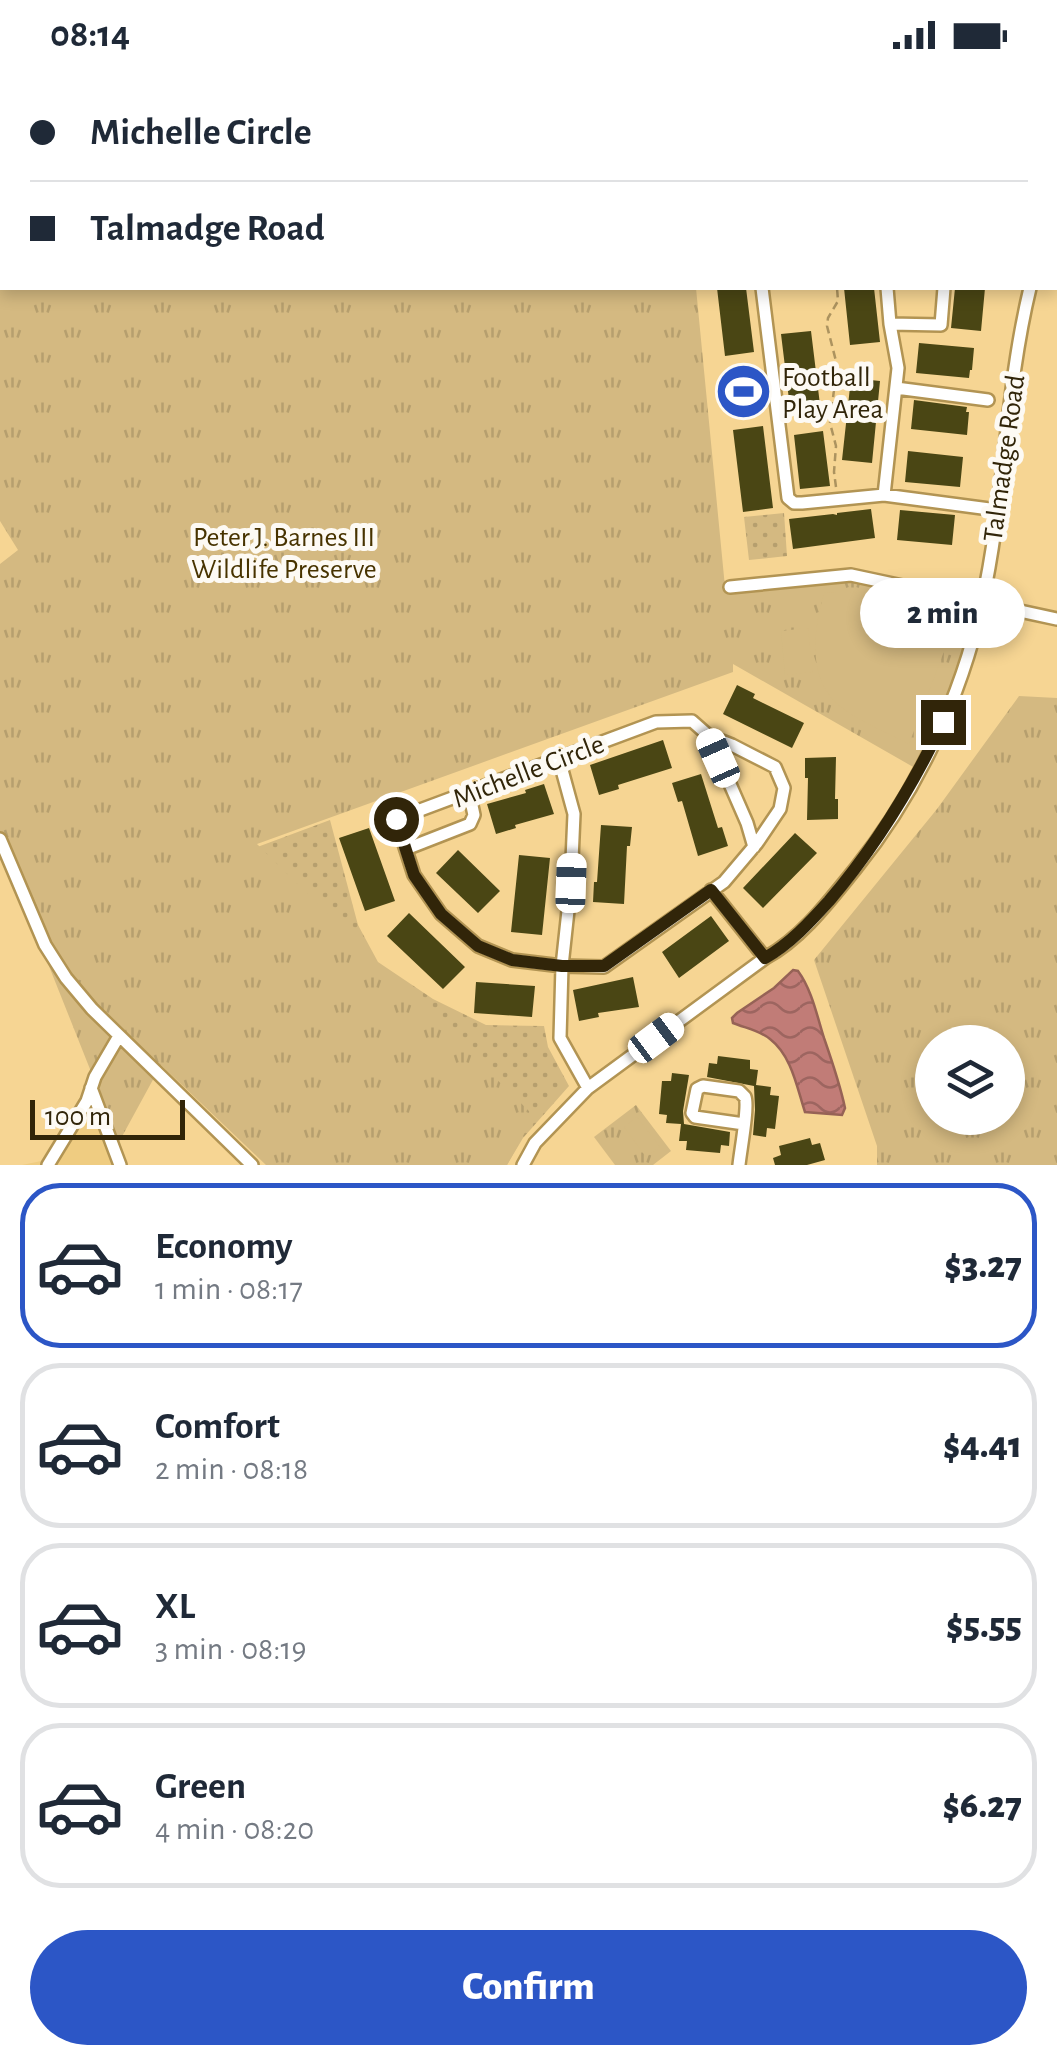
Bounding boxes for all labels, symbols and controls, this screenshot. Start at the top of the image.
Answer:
text: 08:14 [50,16,130,54]
text: Michelle Circle [90,114,312,152]
text: Talmadge Road [90,210,325,248]
sports icon: Football Play Area [713,362,773,422]
place label: Football Play Area [782,364,883,424]
street label: Talmadge Road [979,373,1031,544]
park label: Peter J. Barnes III Wildlife Preserve [191,524,377,584]
callout: 2 min [860,577,1026,647]
text: 2 min [907,597,978,629]
route end [921,700,966,745]
car [692,724,744,792]
street label: Michelle Circle [449,730,608,814]
route start [374,797,419,842]
car [555,852,587,914]
car [623,1008,689,1068]
map controls [915,1025,1025,1135]
button: layers [915,1025,1025,1135]
scale bar [30,1095,185,1140]
text: 100 m [45,1103,111,1131]
icon: car [35,1221,125,1311]
text: Economy [155,1228,293,1266]
text: $3.27 [944,1247,1022,1285]
text: 1 min · 08:17 [155,1273,303,1305]
icon: car [35,1401,125,1491]
text: Comfort [155,1408,280,1446]
text: $4.41 [943,1427,1022,1465]
text: 2 min · 08:18 [155,1453,308,1485]
icon: car [35,1581,125,1671]
text: XL [155,1588,195,1626]
text: $5.55 [946,1607,1022,1645]
text: 3 min · 08:19 [155,1633,307,1665]
icon: car [35,1761,125,1851]
text: Green [155,1768,246,1806]
text: $6.27 [942,1787,1022,1825]
text: 4 min · 08:20 [155,1813,314,1845]
button: Confirm [30,1930,1027,2045]

